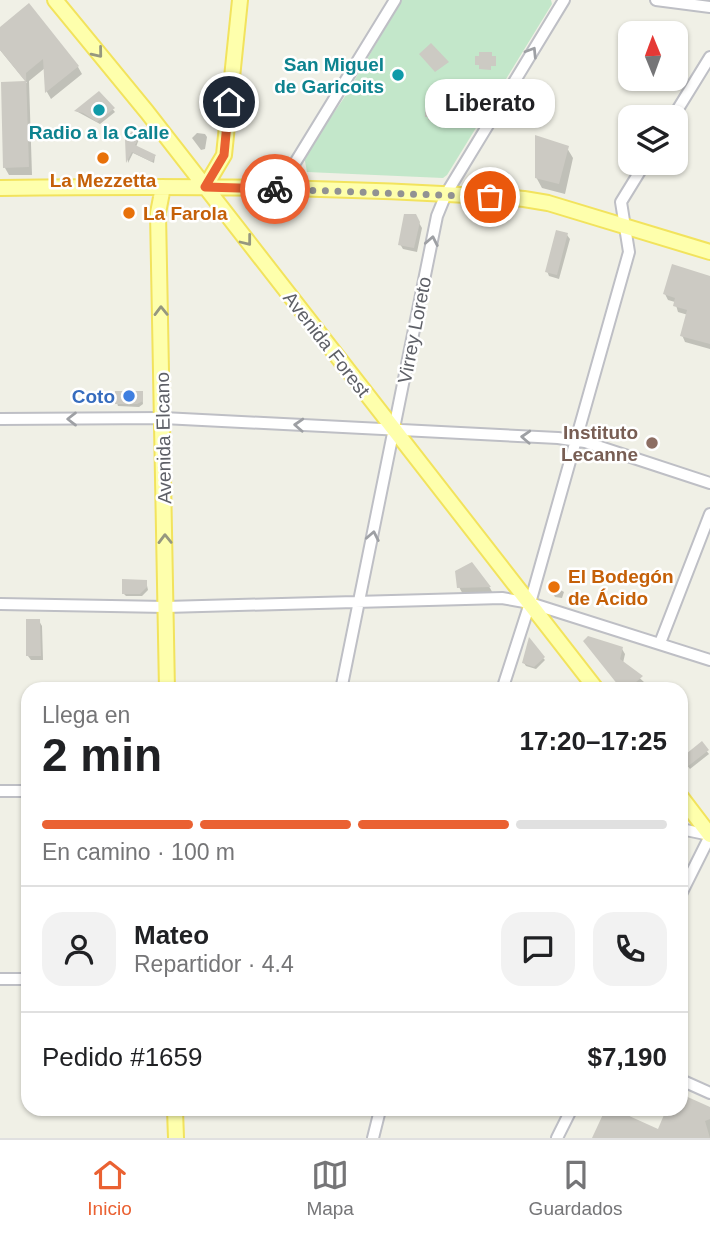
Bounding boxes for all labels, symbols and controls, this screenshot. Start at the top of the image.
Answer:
north arrow [618,21,688,91]
map controls [618,21,688,175]
one-way arrow [90,44,102,57]
one-way arrow [523,47,536,60]
place label: San Miguel de Garicoits [274,54,384,97]
marker: San Miguel de Garicoits [390,67,406,83]
pin [199,72,259,132]
callout: Liberato [425,78,555,127]
icon: home [210,83,248,121]
text: Liberato [445,90,535,116]
marker: Radio a la Calle [91,102,107,118]
button: layers [618,105,688,175]
place label: Radio a la Calle [29,122,169,143]
marker: La Mezzetta [95,150,111,166]
courier [240,154,310,224]
pin [460,167,520,227]
place label: La Mezzetta [50,170,157,191]
icon: bike [256,170,294,208]
icon: bag [471,178,509,216]
place label: La Farola [143,203,228,224]
marker: La Farola [121,205,137,221]
one-way arrow [238,233,251,245]
one-way arrow [423,235,438,247]
street label: Virrey Loreto [394,275,435,385]
street label: Avenida Forest [279,288,375,402]
one-way arrow [153,305,168,316]
street label: Avenida Elcano [152,372,175,504]
place label: Coto [72,386,115,407]
marker: Coto [121,388,137,404]
one-way arrow [66,411,76,427]
one-way arrow [293,417,304,432]
place label: Instituto Lecanne [561,422,638,465]
one-way arrow [520,429,531,444]
marker: Instituto Lecanne [644,435,660,451]
one-way arrow [365,530,380,542]
one-way arrow [157,533,173,543]
place label: El Bodegón de Ácido [568,566,674,609]
marker: El Bodegón de Ácido [546,579,562,595]
text: Llega en [42,702,130,728]
text: 17:20–17:25 [520,726,667,756]
text: 2 min [42,729,162,781]
text: En camino · 100 m [42,839,235,865]
button: person [42,912,116,986]
button: chat [501,912,575,986]
button: phone [593,912,667,986]
text: Mateo [134,920,209,950]
text: Repartidor · 4.4 [134,951,294,977]
text: Pedido #1659 [42,1042,202,1072]
text: $7,190 [587,1042,667,1072]
tab: Inicio [87,1156,132,1220]
tab: Mapa [306,1156,354,1220]
tab: Guardados [529,1156,623,1220]

